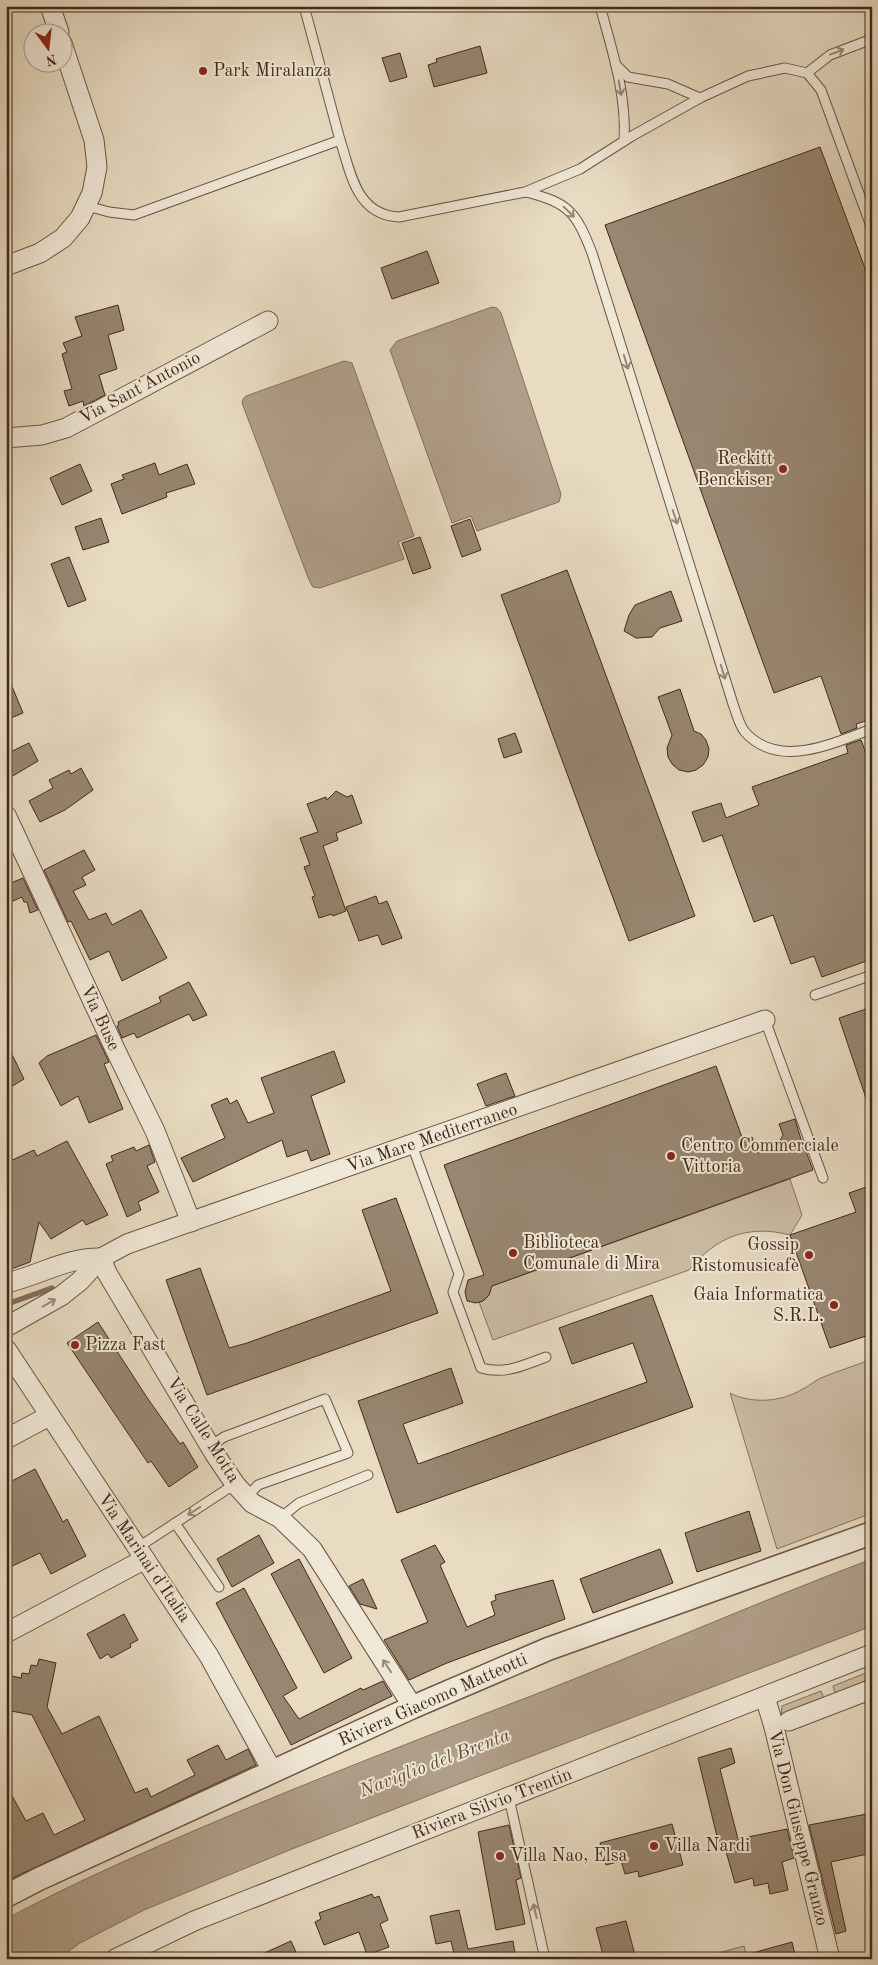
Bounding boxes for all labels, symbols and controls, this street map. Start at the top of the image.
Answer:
north arrow [22,22,72,72]
one-way arrow [829,47,844,56]
text: N [44,51,58,68]
place label: Park Miralanza [213,62,332,80]
marker: Park Miralanza [197,65,209,77]
one-way arrow [615,79,625,95]
one-way arrow [563,206,575,218]
street label: Via Sant'Antonio [76,348,204,428]
one-way arrow [621,354,631,370]
place label: Reckitt Benckiser [697,450,774,489]
marker: Reckitt Benckiser [777,463,789,475]
one-way arrow [671,508,680,524]
one-way arrow [719,664,729,680]
street label: Via Buse [77,982,123,1054]
street label: Via Mare Mediterraneo [344,1100,520,1176]
place label: Centro Commerciale Vittoria [681,1137,839,1176]
marker: Centro Commerciale Vittoria [665,1150,677,1162]
place label: Biblioteca Comunale di Mira [523,1234,660,1273]
place label: Gossip Ristomusicafè [691,1236,799,1275]
marker: Biblioteca Comunale di Mira [507,1247,519,1259]
marker: Gossip Ristomusicafè [803,1249,815,1261]
place label: Gaia Informatica S.R.L. [693,1286,824,1325]
one-way arrow [41,1298,55,1308]
marker: Gaia Informatica S.R.L. [828,1299,840,1311]
place label: Pizza Fast [85,1336,166,1354]
marker: Pizza Fast [69,1339,81,1351]
street label: Via Calle Motta [163,1374,243,1486]
street label: Via Marinai d'Italia [94,1490,194,1626]
one-way arrow [188,1506,202,1516]
street label: Riviera Giacomo Matteotti [336,1650,530,1750]
one-way arrow [381,1659,391,1673]
water label: Naviglio del Brenta [356,1726,513,1802]
street label: Via Don Giuseppe Granzo [765,1728,831,1928]
street label: Riviera Silvio Trentin [409,1765,575,1843]
place label: Villa Nardi [664,1837,750,1855]
marker: Villa Nardi [648,1840,660,1852]
place label: Villa Nao, Elsa [510,1847,627,1865]
marker: Villa Nao, Elsa [494,1850,506,1862]
one-way arrow [530,1904,539,1920]

